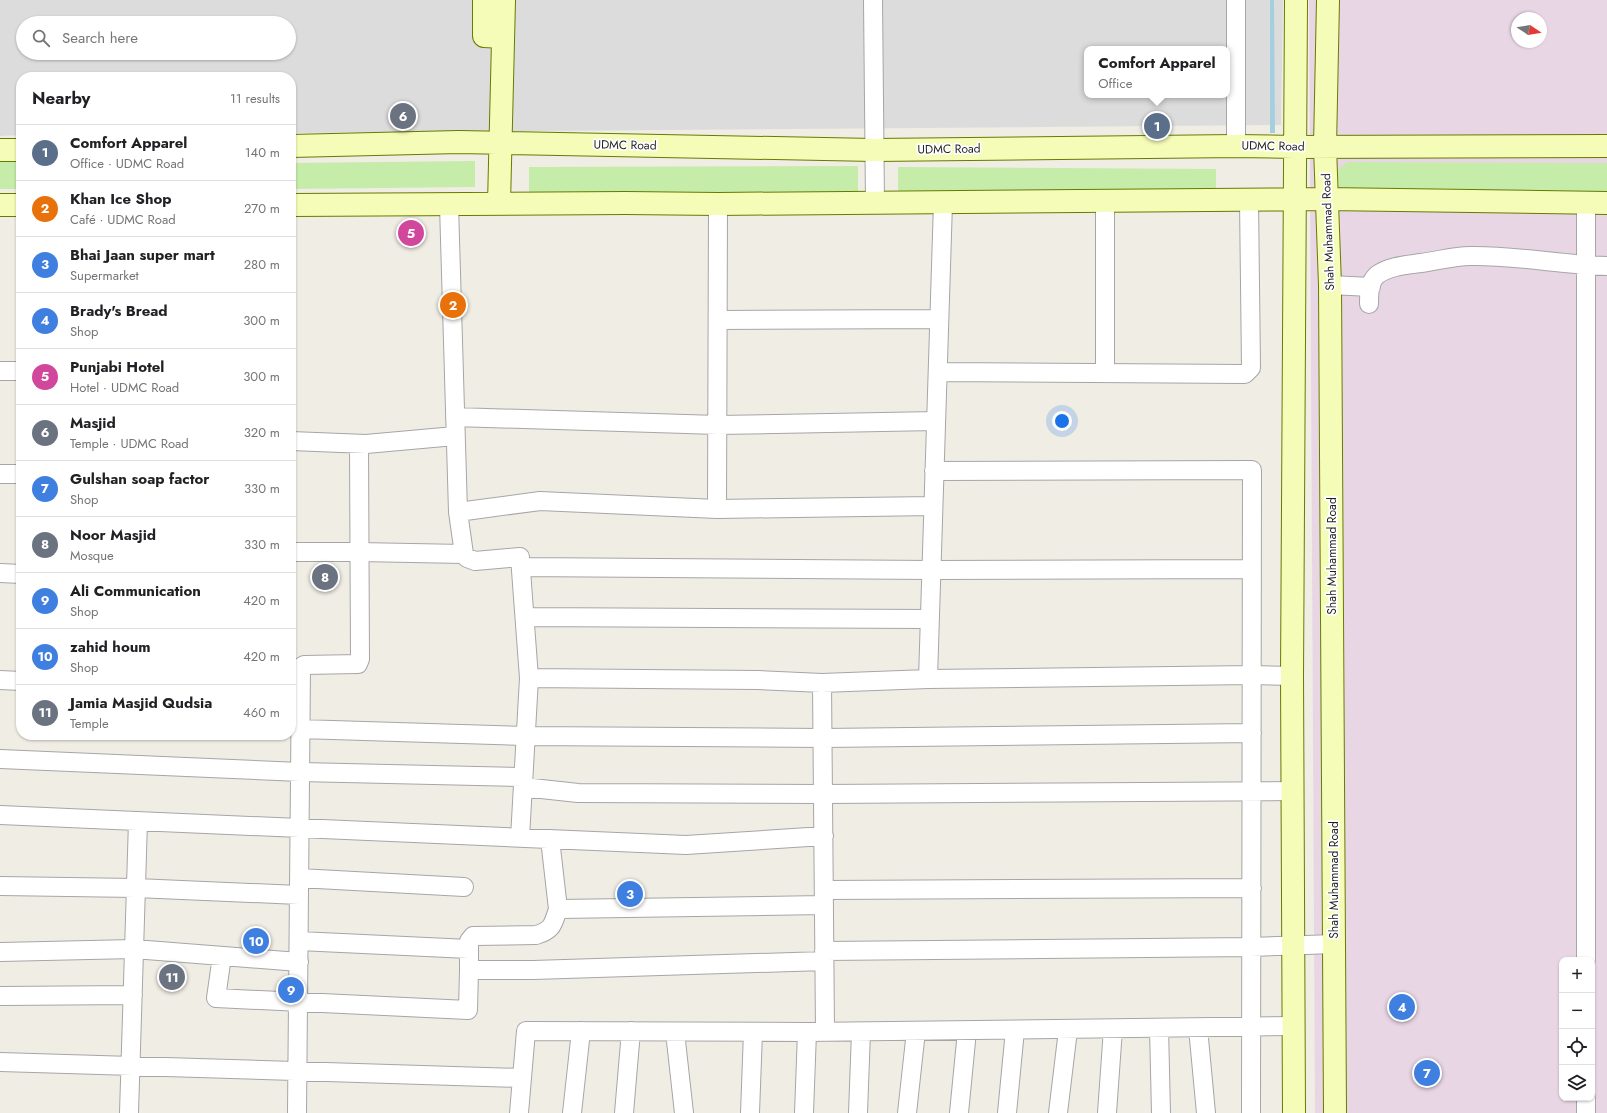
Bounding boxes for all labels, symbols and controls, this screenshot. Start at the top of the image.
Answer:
north arrow [1511,12,1547,48]
search box [16,16,296,60]
icon: search [30,27,52,49]
text: Search here [62,27,138,49]
popup [1084,46,1230,98]
text: Comfort Apparel [1098,52,1216,74]
text: Office [1098,74,1132,93]
text: Nearby [32,86,90,110]
text: 11 results [230,89,280,108]
pin: 6 [390,101,416,131]
pin: 1 [1144,111,1170,141]
text: Comfort Apparel [70,132,187,154]
street label: UDMC Road [593,135,657,155]
street label: UDMC Road [1241,136,1305,156]
street label: UDMC Road [917,139,981,159]
text: 1 [42,143,48,162]
text: 140 m [245,143,280,162]
text: Office · UDMC Road [70,154,184,173]
street label: Shah Muhammad Road [1317,173,1339,291]
text: Khan Ice Shop [70,188,172,210]
text: 2 [41,199,49,218]
text: 270 m [244,199,280,218]
text: Café · UDMC Road [70,210,176,229]
pin: 5 [398,218,424,248]
text: Bhai Jaan super mart [70,244,215,266]
text: 3 [41,255,49,274]
text: 280 m [244,255,280,274]
text: Supermarket [70,266,139,285]
pin: 2 [440,290,466,320]
text: Brady's Bread [70,300,168,322]
text: 4 [40,311,50,330]
text: 300 m [243,311,280,330]
text: Shop [70,322,98,341]
text: Punjabi Hotel [70,356,164,378]
text: 5 [41,367,49,386]
text: 300 m [243,367,280,386]
text: Hotel · UDMC Road [70,378,179,397]
your location [1052,411,1072,431]
text: Masjid [70,412,116,434]
text: 6 [41,423,49,442]
text: 320 m [244,423,280,442]
text: Temple · UDMC Road [70,434,189,453]
text: Gulshan soap factor [70,468,209,490]
text: 7 [41,479,49,498]
text: 330 m [244,479,280,498]
text: Shop [70,490,98,509]
street label: Shah Muhammad Road [1323,497,1341,615]
text: Noor Masjid [70,524,156,546]
text: 8 [41,535,49,554]
text: 330 m [244,535,280,554]
text: Mosque [70,546,114,565]
pin: 8 [312,562,338,592]
text: Ali Communication [70,580,201,602]
text: 9 [41,591,49,610]
text: 420 m [243,591,280,610]
text: Shop [70,602,98,621]
text: zahid houm [70,636,151,658]
text: 10 [37,647,53,666]
text: 420 m [243,647,280,666]
text: Shop [70,658,98,677]
text: Jamia Masjid Qudsia [70,692,212,714]
text: 11 [38,703,52,722]
text: 460 m [243,703,280,722]
text: Temple [70,714,109,733]
street label: Shah Muhammad Road [1325,821,1343,939]
pin: 3 [617,879,643,909]
pin: 10 [243,926,269,956]
map controls [1559,957,1595,1101]
button: + [1559,957,1595,993]
pin: 11 [159,962,185,992]
pin: 9 [278,975,304,1005]
pin: 4 [1389,992,1415,1022]
button: − [1559,993,1595,1029]
button: locate [1559,1029,1595,1065]
pin: 7 [1414,1058,1440,1088]
button: layers [1559,1065,1595,1101]

